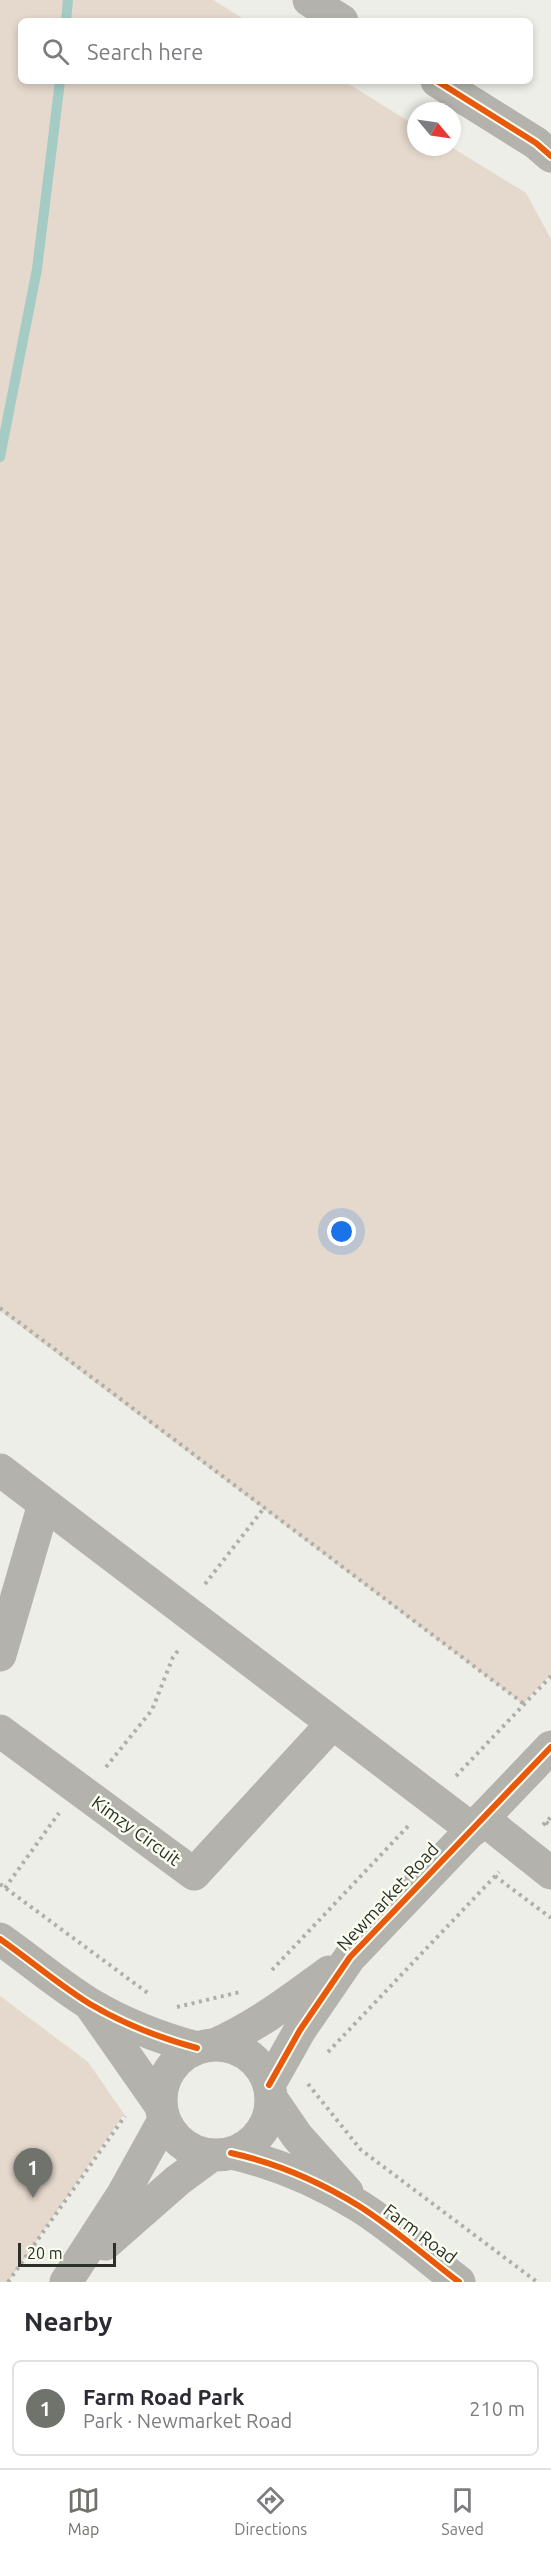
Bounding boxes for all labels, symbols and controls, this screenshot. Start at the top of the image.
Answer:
search box [18,18,533,84]
icon: search [39,35,72,68]
text: Search here [87,39,203,64]
north arrow [407,102,461,156]
your location [327,1217,356,1246]
street label: Kimzy Circuit [88,1791,185,1869]
street label: Newmarket Road [332,1838,442,1954]
pin: 1 [14,2148,52,2198]
street label: Farm Road [380,2199,461,2267]
scale bar [18,2240,116,2268]
text: 20 m [27,2244,63,2262]
text: Nearby [24,2307,112,2336]
text: Farm Road Park [83,2384,244,2409]
text: 1 [40,2397,51,2420]
text: 210 m [469,2397,525,2420]
text: Park · Newmarket Road [83,2409,292,2432]
tab: Map [67,2484,100,2538]
tab: Directions [234,2484,307,2538]
tab: Saved [441,2484,484,2538]

